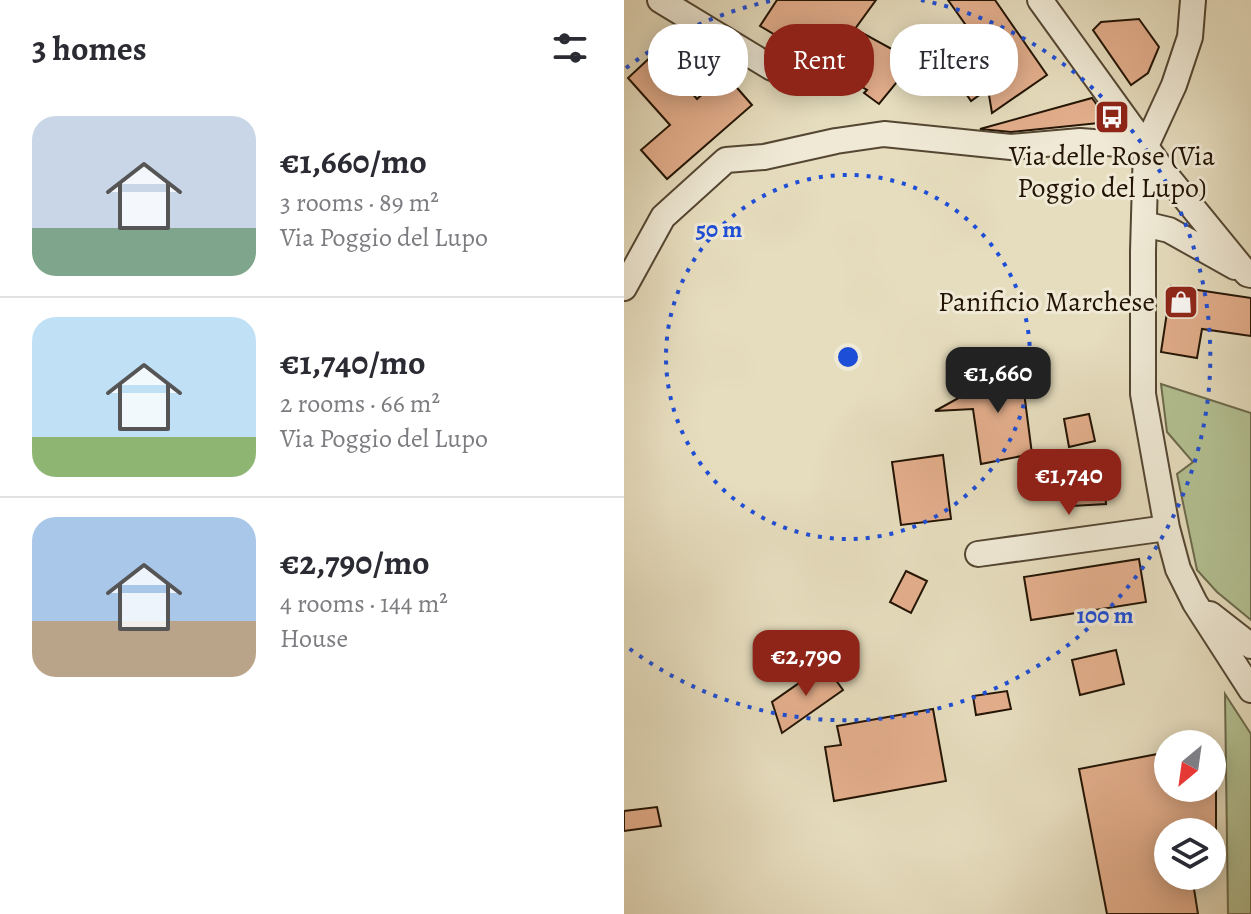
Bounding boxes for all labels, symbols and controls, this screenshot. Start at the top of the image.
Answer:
chip: Buy [648,24,748,96]
chip: Rent [764,24,874,96]
chip: Filters [890,24,1018,96]
text: 3 homes [32,25,147,72]
icon: filters [548,26,592,70]
bus stop icon: Via delle Rose (Via Poggio del Lupo) [1093,98,1131,136]
place label: Via delle Rose (Via Poggio del Lupo) [1008,137,1215,207]
text: €1,660/mo [280,138,427,185]
icon: home [96,148,192,244]
text: 3 rooms · 89 m² [280,185,439,220]
text: 50 m [696,213,742,245]
text: Via Poggio del Lupo [280,220,488,255]
place label: Panificio Marchese [938,283,1155,321]
shop icon: Panificio Marchese [1162,283,1200,321]
text: €1,740/mo [280,339,426,386]
centre of rings [834,343,862,371]
pin: €1,660 [933,347,1063,415]
icon: home [96,349,192,445]
text: €1,660 [964,355,1032,390]
text: 2 rooms · 66 m² [280,386,440,421]
text: Via Poggio del Lupo [280,421,488,456]
pin: €1,740 [1004,449,1134,517]
text: €1,740 [1035,457,1103,492]
text: €2,790/mo [280,539,430,586]
icon: home [96,549,192,645]
text: 4 rooms · 144 m² [280,586,448,621]
text: 100 m [1076,599,1134,631]
text: House [280,621,348,656]
pin: €2,790 [741,630,871,698]
text: €2,790 [771,638,841,673]
north arrow [1154,730,1226,802]
map controls [1154,730,1226,890]
button: layers [1154,818,1226,890]

